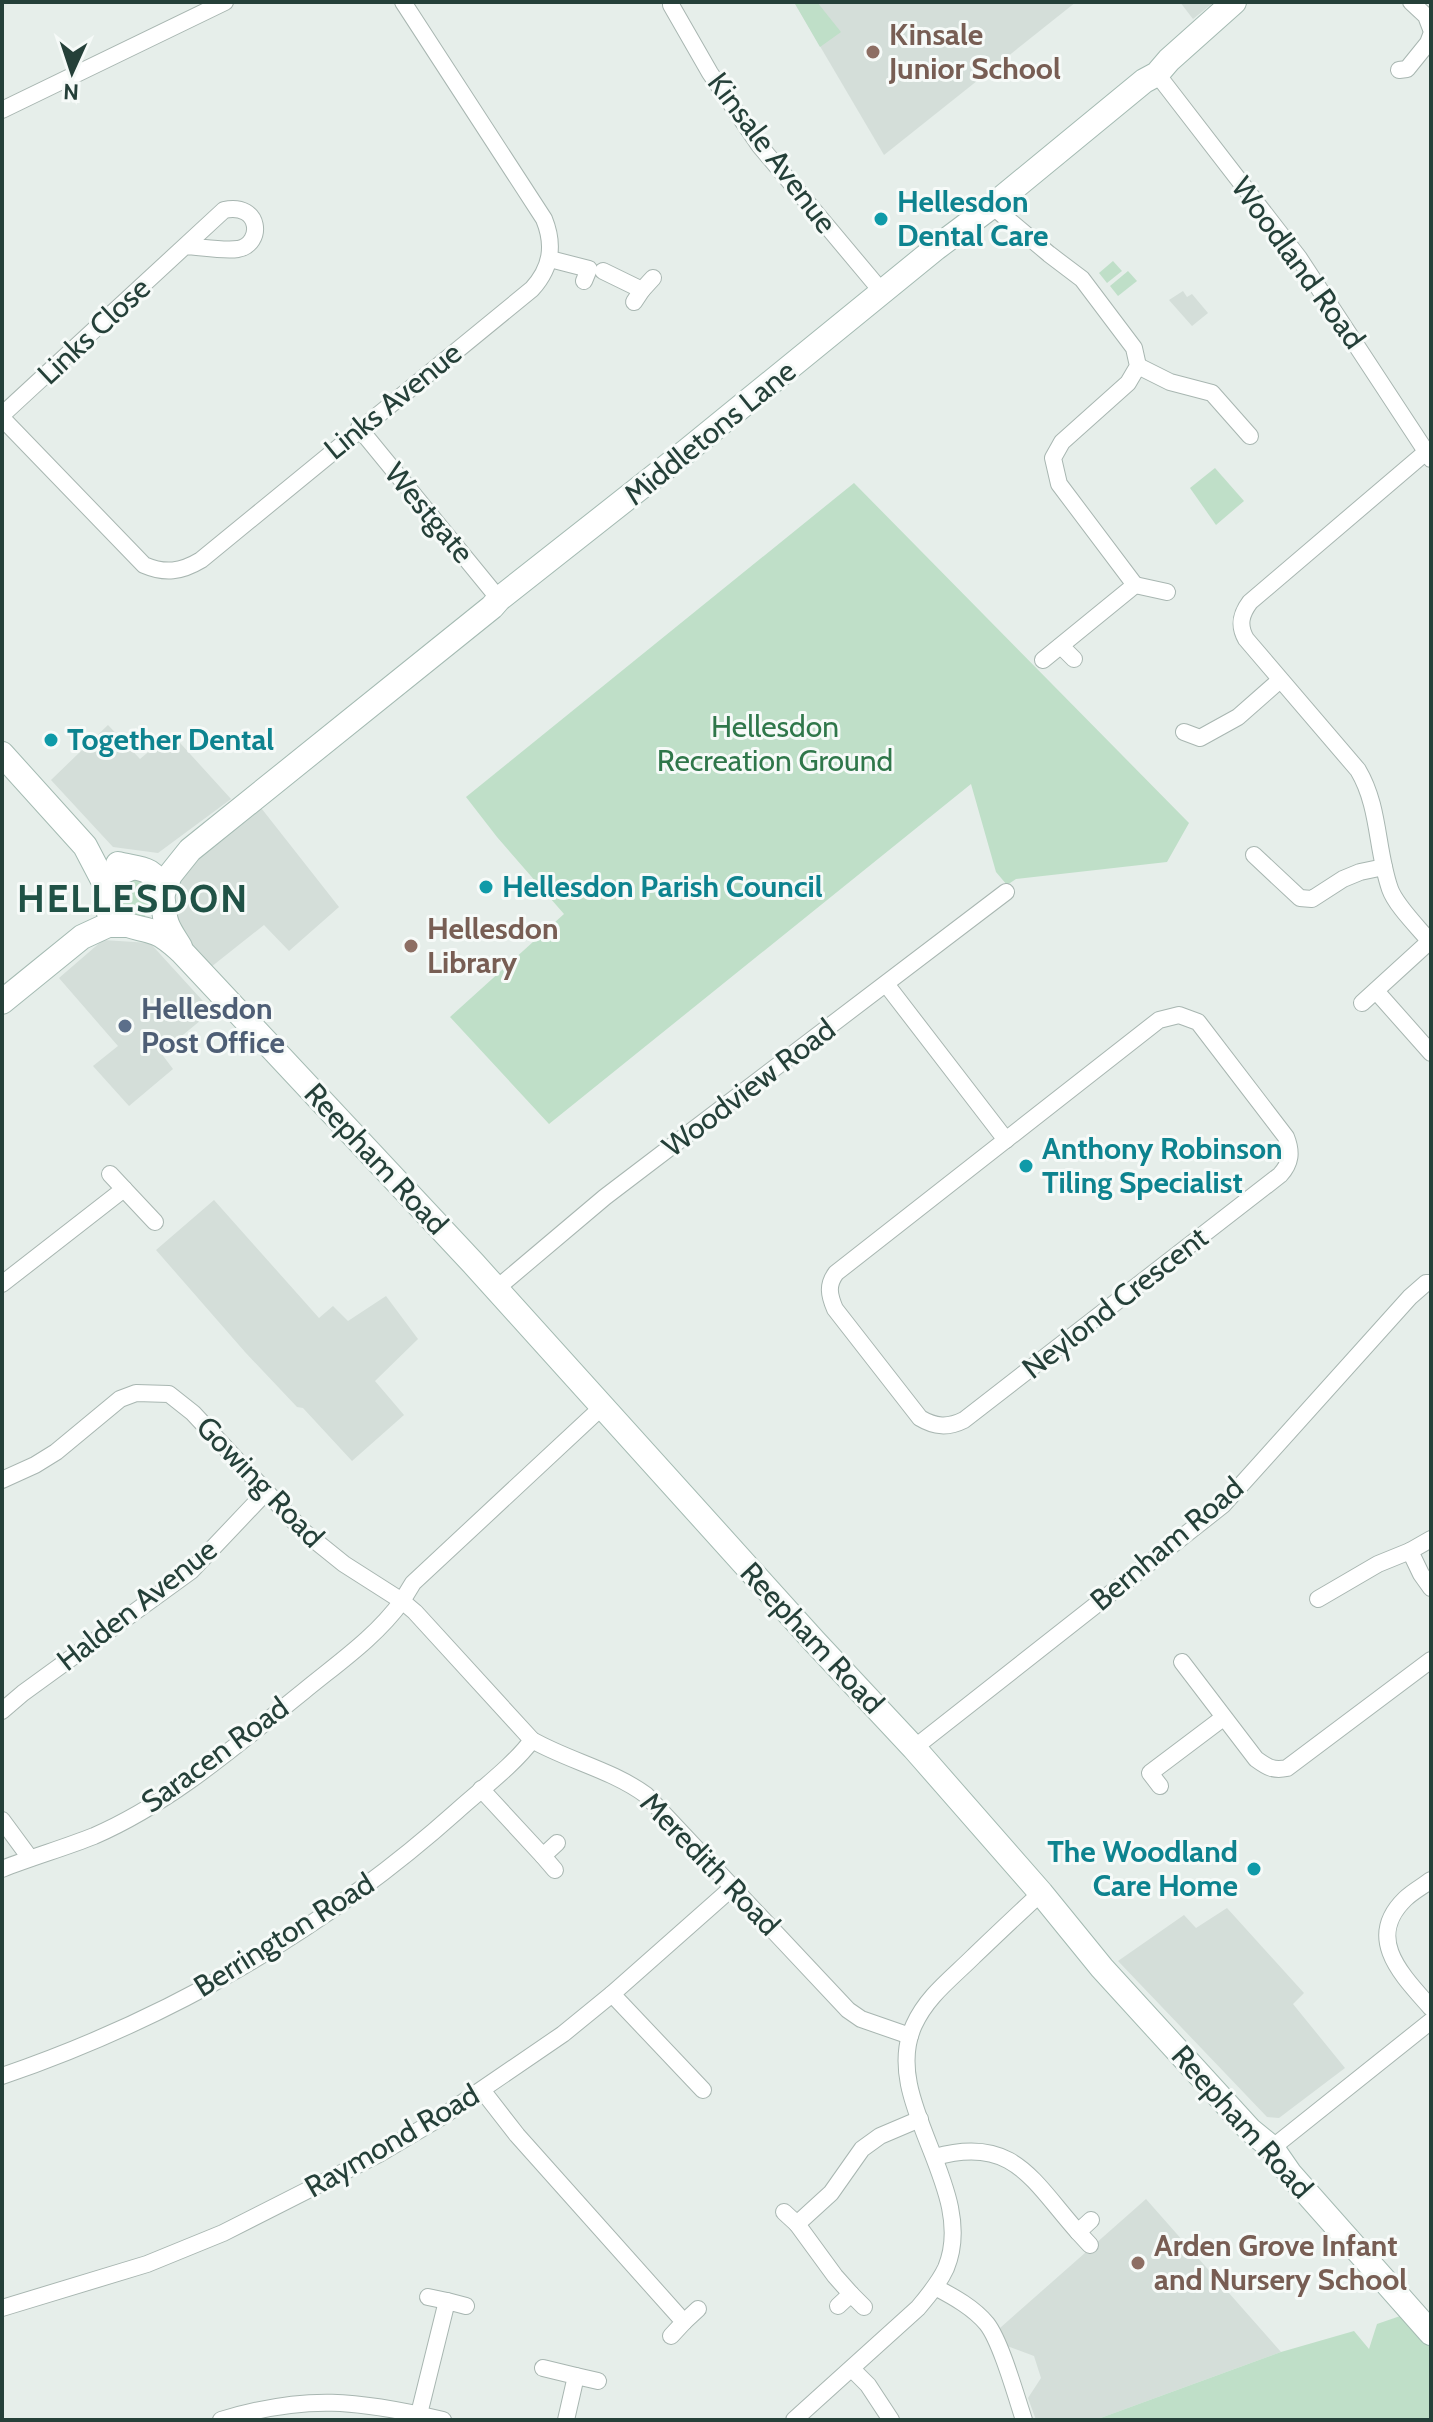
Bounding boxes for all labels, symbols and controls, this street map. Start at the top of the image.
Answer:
place label: Kinsale Junior School [888,16,1061,87]
north arrow [32,32,112,112]
marker: Kinsale Junior School [864,43,882,61]
street label: Kinsale Avenue [700,65,845,240]
text: N [63,78,79,105]
street label: Woodland Road [1224,169,1373,356]
place label: Hellesdon Dental Care [897,183,1048,254]
marker: Hellesdon Dental Care [872,210,890,228]
street label: Links Close [30,269,158,392]
street label: Links Avenue [317,334,469,467]
street label: Middletons Lane [616,352,803,513]
street label: Westgate [377,455,482,570]
park label: Hellesdon Recreation Ground [657,708,893,779]
place label: Together Dental [67,721,274,758]
marker: Together Dental [42,731,60,749]
place label: Hellesdon Parish Council [502,868,823,905]
district label: HELLESDON [17,875,249,922]
marker: Hellesdon Parish Council [477,878,495,896]
place label: Hellesdon Library [427,910,559,981]
marker: Hellesdon Library [402,937,420,955]
place label: Hellesdon Post Office [141,990,285,1061]
street label: Woodview Road [655,1011,842,1165]
marker: Hellesdon Post Office [116,1017,134,1035]
street label: Reepham Road [297,1075,456,1242]
place label: Anthony Robinson Tiling Specialist [1042,1130,1283,1201]
marker: Anthony Robinson Tiling Specialist [1017,1157,1035,1175]
street label: Neylond Crescent [1015,1219,1215,1387]
street label: Gowing Road [189,1408,332,1555]
street label: Bernham Road [1083,1469,1251,1618]
street label: Halden Avenue [49,1531,224,1679]
street label: Reepham Road [733,1554,892,1721]
street label: Saracen Road [134,1689,296,1820]
street label: Meredith Road [633,1784,788,1943]
place label: The Woodland Care Home [1047,1833,1238,1904]
marker: The Woodland Care Home [1245,1860,1263,1878]
street label: Berrington Road [187,1864,381,2005]
street label: Reepham Road [1164,2037,1321,2206]
street label: Raymond Road [298,2076,485,2205]
place label: Arden Grove Infant and Nursery School [1154,2227,1407,2298]
marker: Arden Grove Infant and Nursery School [1129,2254,1147,2272]

